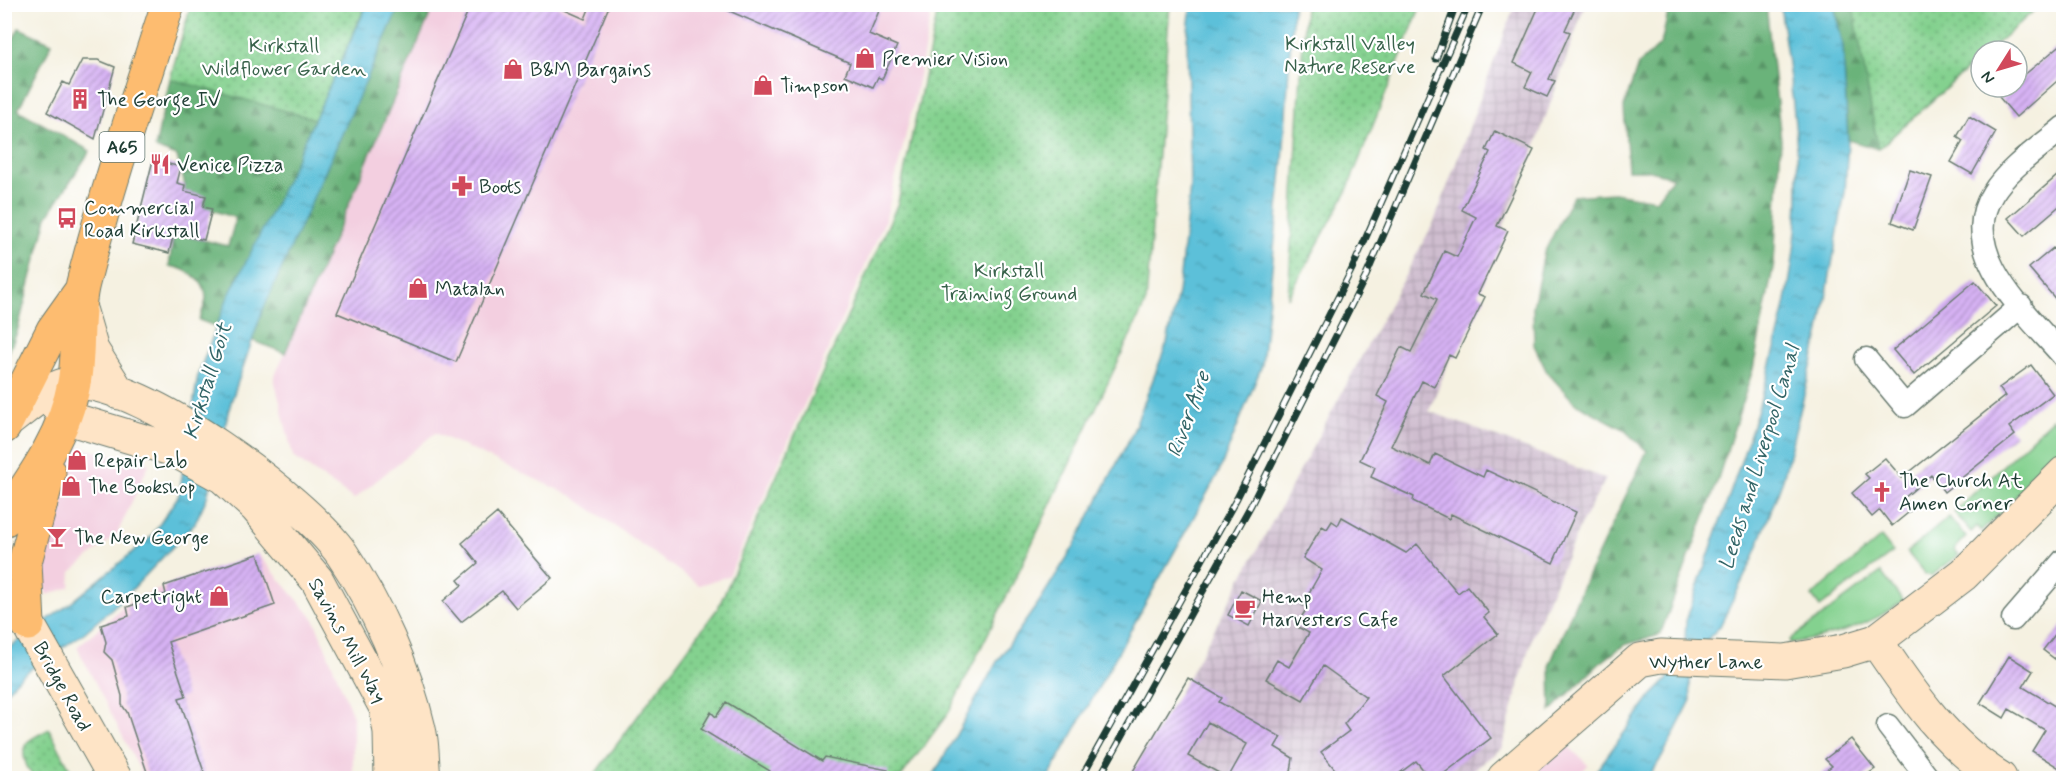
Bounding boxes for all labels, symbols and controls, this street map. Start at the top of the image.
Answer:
park label: Kirkstall Valley Nature Reserve [1284,31,1416,81]
park label: Kirkstall Wildflower Garden [202,33,366,83]
north arrow [1969,39,2029,99]
shop icon: Premier Vision [853,46,877,70]
place label: Premier Vision [882,46,1008,73]
shop icon: B&M Bargains [501,57,525,81]
place label: B&M Bargains [530,57,651,84]
text: N [1977,67,2000,88]
shop icon: Timpson [751,73,775,97]
place label: Timpson [780,73,849,100]
building icon: The George IV [68,87,92,111]
place label: The George IV [97,87,221,116]
road number: A65 [100,132,144,162]
restaurant icon: Venice Pizza [148,152,172,176]
place label: Venice Pizza [177,152,284,179]
pharmacy icon: Boots [450,174,474,198]
place label: Boots [479,174,521,201]
place label: Commercial Road Kirkstall [84,195,199,245]
bus stop icon: Commercial Road Kirkstall [55,206,79,230]
park label: Kirkstall Training Ground [941,258,1077,310]
shop icon: Matalan [406,276,430,300]
place label: Matalan [435,276,505,303]
water label: Kirkstall Goit [177,318,239,443]
water label: Leeds and Liverpool Canal [1712,340,1808,573]
water label: River Aire [1161,366,1218,461]
shop icon: Repair Lab [65,448,89,472]
place label: Repair Lab [94,448,187,475]
place label: The Church At Amen Corner [1899,468,2023,518]
shop icon: The Bookshop [59,474,83,498]
place label: The Bookshop [88,474,196,501]
church icon: The Church At Amen Corner [1870,480,1894,504]
bar icon: The New George [45,525,69,549]
place label: The New George [74,525,209,552]
street label: Savins Mill Way [301,573,392,708]
place label: Carpetright [101,584,202,612]
shop icon: Carpetright [207,584,231,608]
place label: Hemp Harvesters Cafe [1262,584,1398,634]
cafe icon: Hemp Harvesters Cafe [1233,596,1257,620]
street label: Bridge Road [26,637,97,736]
street label: Wyther Lane [1649,649,1763,676]

